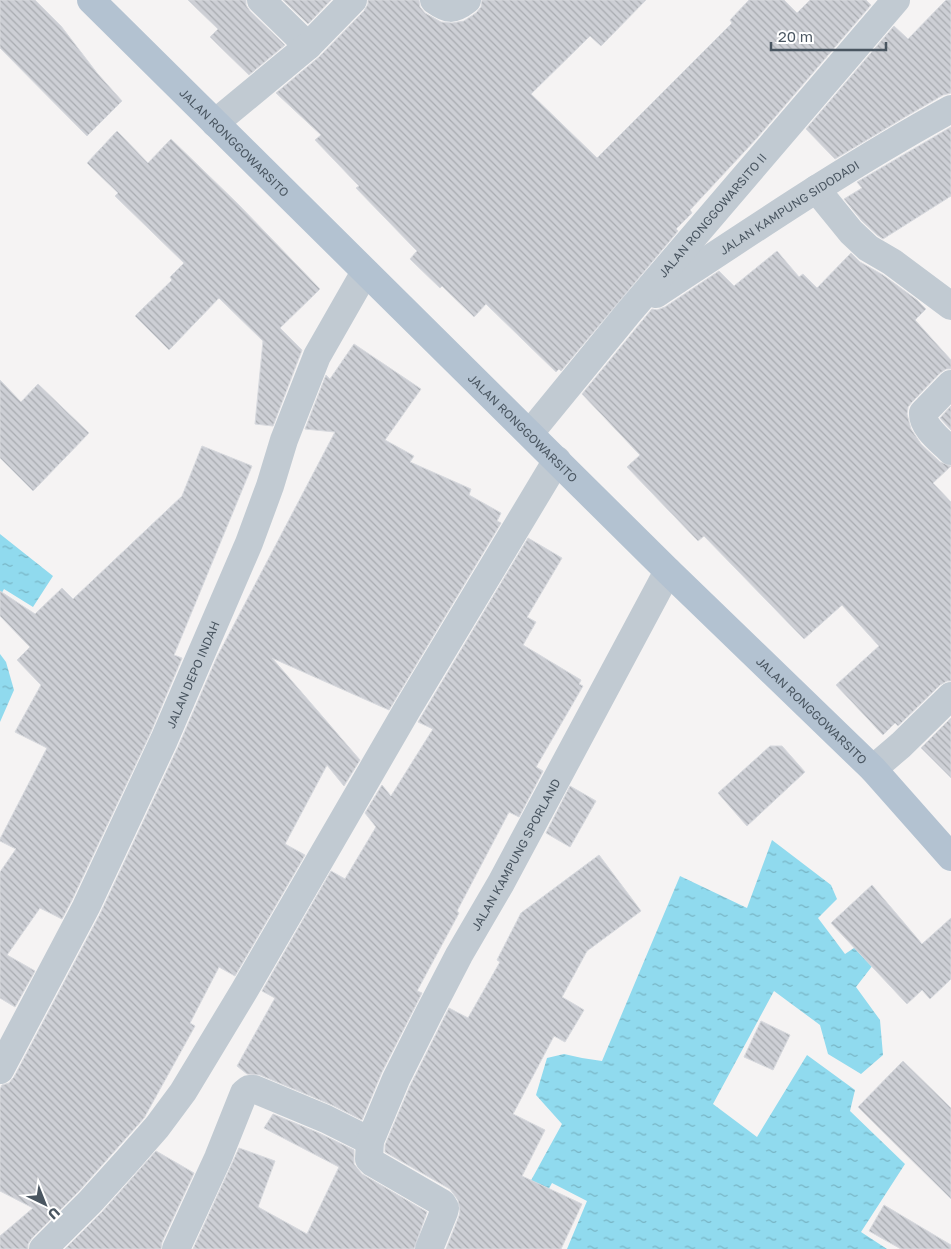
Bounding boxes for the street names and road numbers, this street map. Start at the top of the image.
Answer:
street label: JALAN RONGGOWARSITO [177,85,293,200]
street label: JALAN RONGGOWARSITO II [655,150,769,280]
street label: JALAN KAMPUNG SIDODADI [716,157,862,258]
street label: JALAN RONGGOWARSITO [465,370,581,485]
street label: JALAN DEPO INDAH [163,618,222,730]
street label: JALAN RONGGOWARSITO [754,653,871,767]
street label: JALAN KAMPUNG SPORLAND [467,776,563,933]

